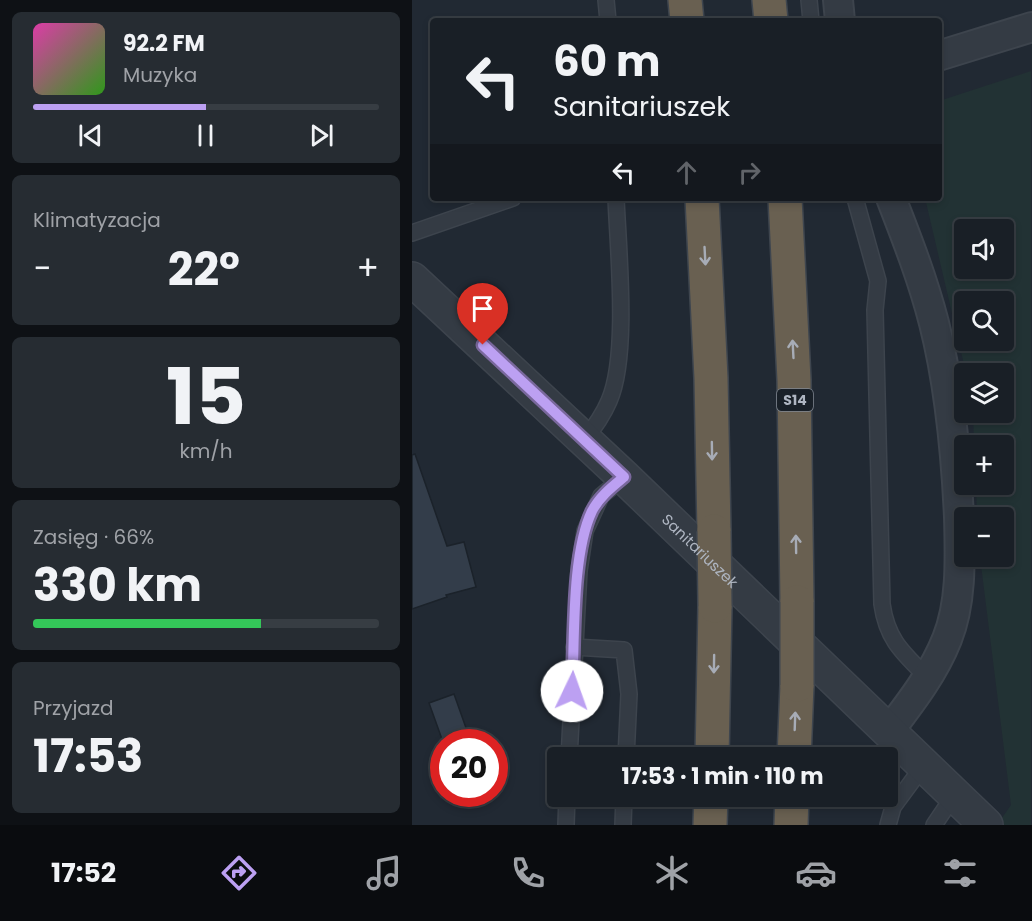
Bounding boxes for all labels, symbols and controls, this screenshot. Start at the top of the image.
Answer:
text: 92.2 FM [123,28,205,59]
text: 60 m [553,32,661,91]
icon: left [454,42,532,120]
text: Muzyka [123,61,197,89]
text: Sanitariuszek [553,88,730,125]
icon: previous [74,119,107,152]
icon: pause [189,119,222,152]
icon: next [305,119,338,152]
icon: left [607,156,640,189]
icon: ahead [670,156,703,189]
icon: right [733,156,766,189]
text: Klimatyzacja [33,206,161,234]
map controls [954,219,1014,567]
button: sound [954,219,1014,279]
text: 22° [168,238,240,301]
text: − [33,245,51,292]
text: + [356,245,379,292]
one-way arrow [700,246,711,266]
pin [457,283,508,345]
button: search [954,291,1014,351]
icon: arrive [466,292,499,325]
one-way arrow [787,339,798,359]
text: 15 [166,342,246,451]
button: layers [954,363,1014,423]
road number: S14 [777,389,813,411]
button: + [954,435,1014,495]
text: km/h [179,437,233,465]
one-way arrow [707,441,718,461]
button: − [954,507,1014,567]
street label: Sanitariuszek [658,509,743,592]
text: Zasięg · 66% [33,523,154,551]
one-way arrow [790,534,802,554]
text: 330 km [33,554,202,617]
one-way arrow [708,654,720,674]
position arrow [540,659,604,723]
text: Przyjazd [33,694,114,722]
one-way arrow [790,712,801,732]
text: 17:53 [33,725,143,788]
speed limit sign: 20 [430,729,508,807]
text: 17:53 · 1 min · 110 m [621,761,824,792]
icon: directions [218,852,260,894]
icon: music [363,852,405,894]
icon: phone [507,852,549,894]
icon: climate [651,852,693,894]
icon: car [795,852,837,894]
icon: filters [939,852,981,894]
text: 17:52 [51,854,116,891]

